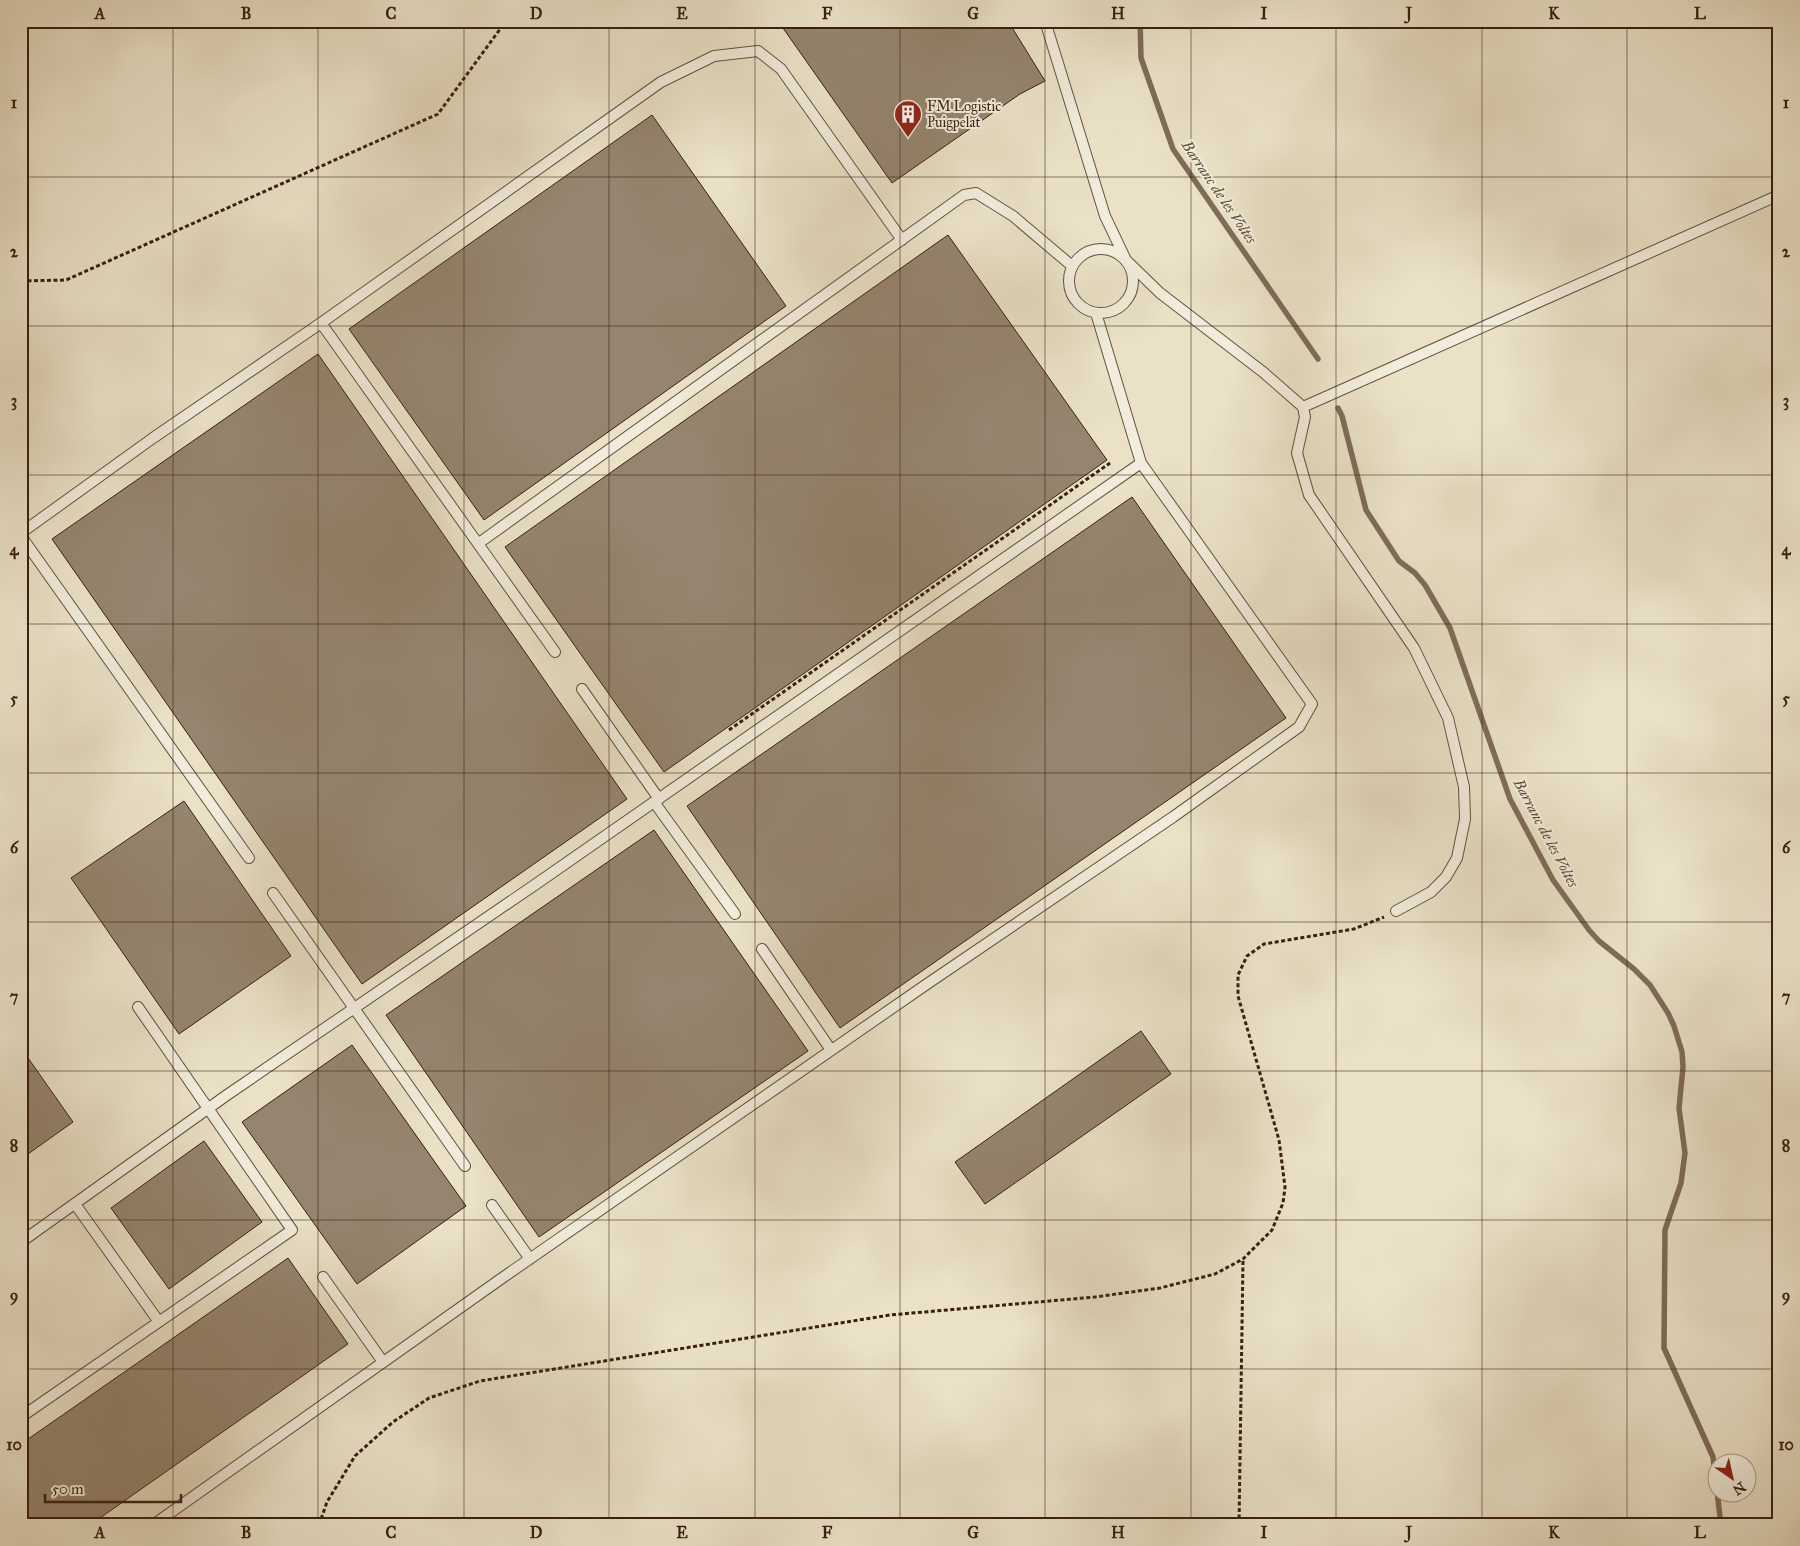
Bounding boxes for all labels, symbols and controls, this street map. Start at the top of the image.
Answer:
text: A [94,4,106,23]
text: B [241,4,251,23]
text: C [386,4,397,23]
text: D [530,4,543,23]
text: E [676,4,688,23]
text: F [822,4,833,23]
text: G [967,4,979,23]
text: H [1111,4,1125,23]
text: I [1261,4,1268,23]
text: J [1404,4,1413,24]
text: K [1548,4,1560,23]
text: L [1694,4,1706,23]
text: 1 [11,93,18,112]
text: 1 [1783,93,1790,112]
place label: FM Logistic Puigpelat [927,98,1001,131]
building icon: FM Logistic Puigpelat [893,99,923,138]
water label: Barranc de les Voltes [1177,136,1261,248]
text: 2 [10,242,19,261]
text: 2 [1782,242,1791,261]
text: 3 [11,391,17,411]
text: 3 [1783,391,1789,411]
text: 4 [10,540,20,560]
text: 4 [1782,540,1792,560]
text: 5 [10,689,18,708]
text: 5 [1782,689,1790,708]
water label: Barranc de les Voltes [1509,775,1583,891]
text: 6 [10,838,19,857]
text: 6 [1782,838,1791,857]
text: 7 [10,987,19,1006]
text: 7 [1782,987,1791,1006]
text: 8 [10,1136,18,1155]
text: 8 [1782,1136,1790,1155]
text: 9 [10,1286,18,1306]
text: 9 [1782,1286,1790,1306]
text: 10 [6,1435,22,1454]
text: 10 [1778,1435,1794,1454]
north arrow [1708,1454,1758,1504]
scale bar [45,1471,181,1503]
text: N [1729,1478,1749,1499]
text: 50 m [52,1480,84,1498]
text: A [94,1523,106,1542]
text: B [241,1523,251,1542]
text: C [386,1523,397,1542]
text: D [530,1523,543,1542]
text: E [676,1523,688,1542]
text: F [822,1523,833,1542]
text: G [967,1523,979,1542]
text: H [1111,1523,1125,1542]
text: I [1261,1523,1268,1542]
text: J [1404,1523,1413,1543]
text: K [1548,1523,1560,1542]
text: L [1694,1523,1706,1542]

